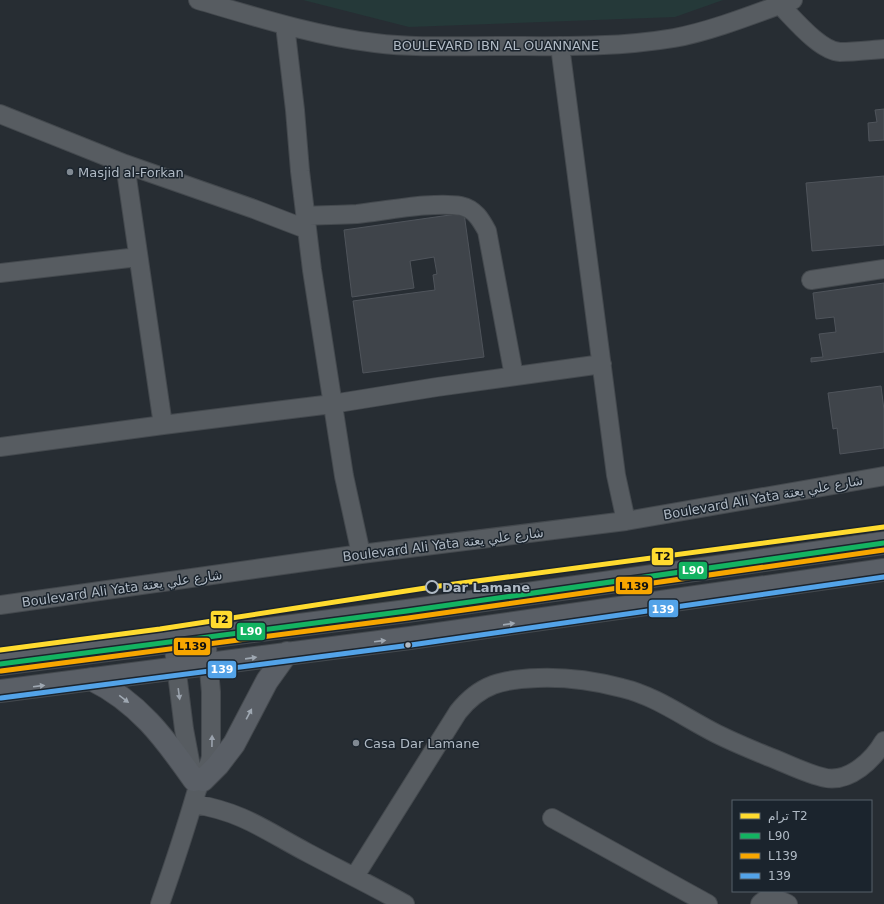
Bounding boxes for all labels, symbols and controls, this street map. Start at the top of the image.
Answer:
street label: BOULEVARD IBN AL OUANNANE [393,38,599,53]
place label: Masjid al-Forkan [78,165,184,180]
marker: Masjid al-Forkan [65,167,75,177]
street label: Boulevard Ali Yata شارع علي يعتة [662,473,864,523]
street label: Boulevard Ali Yata شارع علي يعتة [342,525,544,565]
line badge: T2 [651,547,674,566]
text: T2 [655,550,671,563]
line badge: L90 [678,561,708,580]
text: L90 [682,564,704,577]
street label: Boulevard Ali Yata شارع علي يعتة [21,567,223,611]
line badge: L139 [615,576,653,595]
marker: Dar Lamane [425,580,439,594]
place label: Dar Lamane [442,580,530,595]
text: L139 [619,580,649,593]
line badge: 139 [648,599,679,618]
text: 139 [652,603,674,616]
line badge: T2 [210,610,233,629]
text: T2 [213,613,229,626]
one-way arrow [503,621,515,627]
line badge: L90 [236,622,266,641]
text: L90 [240,625,262,638]
line badge: L139 [173,637,211,656]
one-way arrow [374,638,386,644]
text: L139 [177,640,207,653]
unlabelled marker [403,640,413,650]
one-way arrow [245,655,257,661]
line badge: 139 [207,660,237,679]
text: 139 [211,663,233,676]
one-way arrow [33,683,45,689]
one-way arrow [176,688,182,700]
one-way arrow [119,694,130,703]
one-way arrow [246,709,253,720]
one-way arrow [209,734,215,747]
place label: Casa Dar Lamane [364,736,479,751]
marker: Casa Dar Lamane [351,738,361,748]
legend [732,800,872,892]
text: ترام T2 [768,809,808,824]
text: L90 [768,829,790,843]
text: L139 [768,849,798,863]
text: 139 [768,869,791,883]

